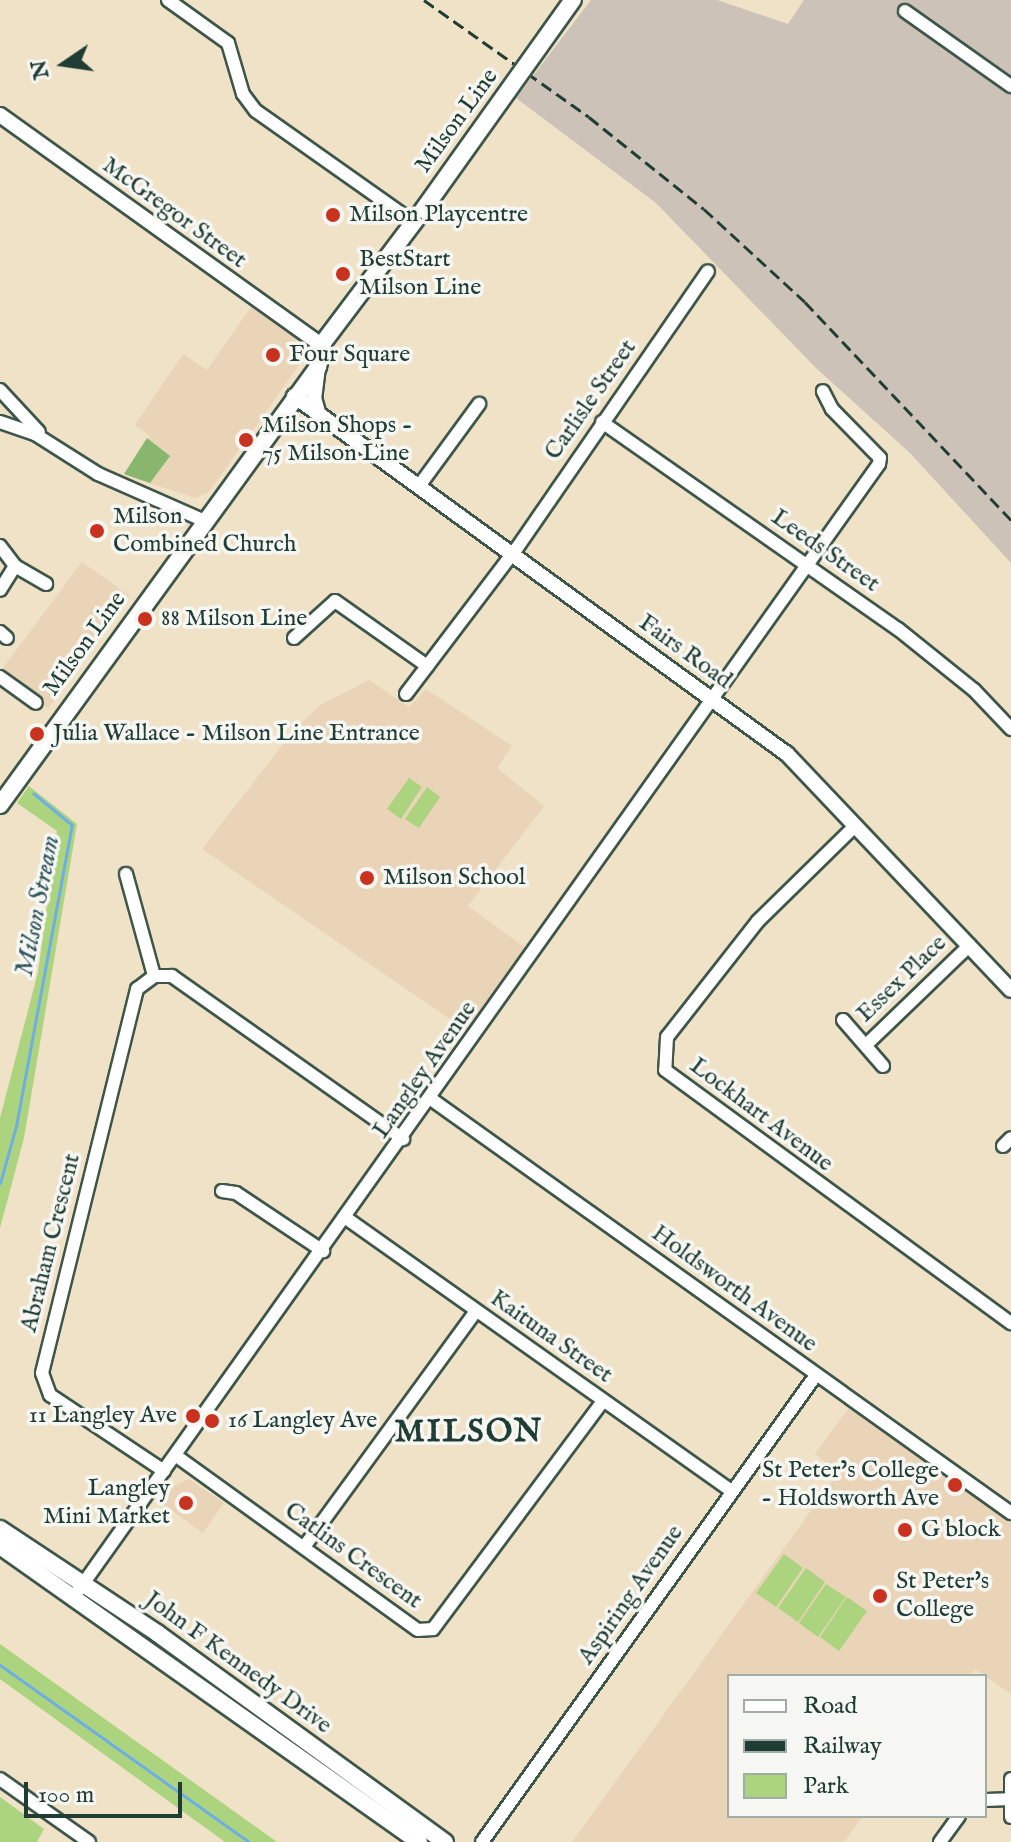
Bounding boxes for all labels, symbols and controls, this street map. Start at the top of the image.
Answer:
north arrow [24,24,104,104]
text: N [25,57,56,82]
street label: Milson Line [409,63,505,179]
street label: McGregor Street [96,151,252,275]
place label: Milson Playcentre [349,201,528,229]
marker: Milson Playcentre [324,206,342,224]
place label: BestStart Milson Line [359,246,481,302]
marker: BestStart Milson Line [334,265,352,283]
street label: Carlisle Street [539,334,643,466]
place label: Four Square [289,341,410,369]
marker: Four Square [264,346,282,364]
place label: Milson Shops - 75 Milson Line [262,412,413,468]
marker: Milson Shops - 75 Milson Line [237,431,255,449]
place label: Milson Combined Church [113,503,297,559]
street label: Leeds Street [765,503,885,599]
marker: Milson Combined Church [88,522,106,540]
street label: Milson Line [37,586,133,702]
place label: 88 Milson Line [161,605,307,633]
street label: Fairs Road [633,608,737,696]
marker: 88 Milson Line [136,610,154,628]
place label: Julia Wallace - Milson Line Entrance [53,720,420,748]
marker: Julia Wallace - Milson Line Entrance [28,725,46,743]
water label: Milson Stream [9,833,67,979]
place label: Milson School [383,864,526,892]
marker: Milson School [358,869,376,887]
street label: Essex Place [851,929,953,1029]
street label: Langley Avenue [367,996,483,1144]
street label: Lockhart Avenue [684,1052,838,1178]
street label: Abraham Crescent [15,1151,87,1335]
street label: Holdsworth Avenue [646,1219,822,1359]
street label: Kaituna Street [484,1284,618,1390]
place label: 11 Langley Ave [29,1402,177,1430]
marker: 11 Langley Ave [184,1407,202,1425]
place label: 16 Langley Ave [228,1407,377,1435]
marker: 16 Langley Ave [203,1412,221,1430]
district label: MILSON [395,1414,543,1452]
place label: St Peter’s College - Holdsworth Ave [761,1457,939,1513]
place label: Langley Mini Market [43,1475,170,1531]
marker: St Peter’s College - Holdsworth Ave [946,1476,964,1494]
marker: Langley Mini Market [177,1494,195,1512]
street label: Catlins Crescent [279,1496,427,1616]
place label: G block [921,1516,1001,1544]
street label: Aspiring Avenue [572,1520,690,1670]
marker: G block [896,1521,914,1539]
place label: St Peter's College [896,1568,989,1624]
street label: John F Kennedy Drive [139,1586,337,1740]
marker: St Peter's College [871,1587,889,1605]
legend [727,1674,987,1818]
text: Road [803,1691,857,1722]
text: Railway [803,1731,882,1762]
scale bar [28,1766,186,1816]
text: Park [803,1771,849,1802]
text: 100 m [38,1780,94,1811]

